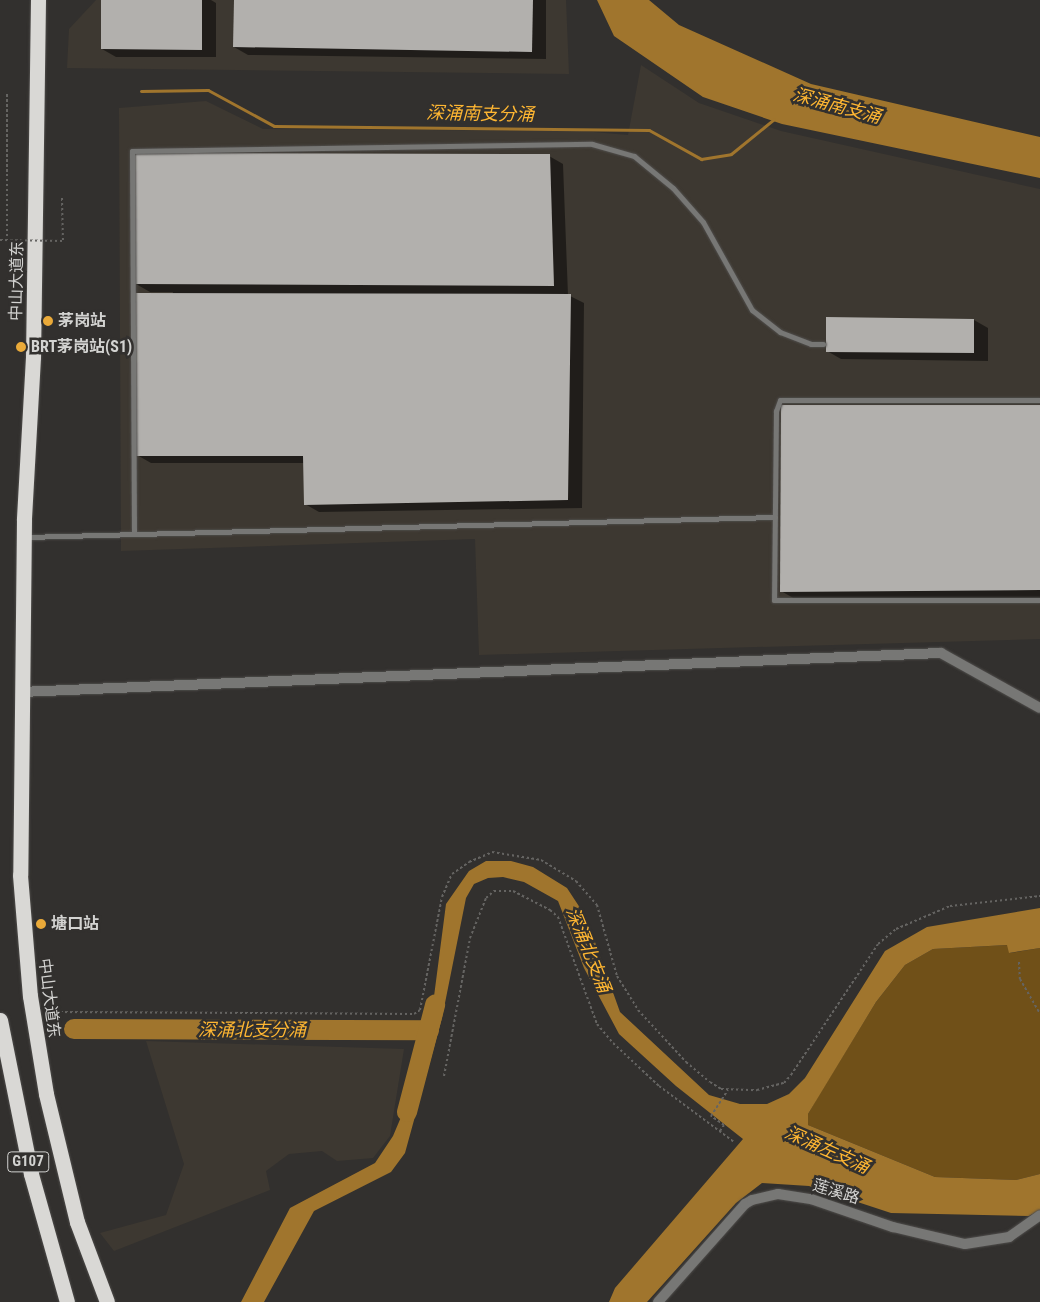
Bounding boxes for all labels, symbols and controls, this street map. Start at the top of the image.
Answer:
water label: 深涌南支涌 [791,84,883,128]
water label: 深涌南支分涌 [426,102,534,126]
street label: 中山大道东 [7,241,27,321]
place label: 茅岗站 [58,311,106,331]
marker: 茅岗站 [42,315,54,327]
place label: BRT茅岗站(S1) [31,337,132,357]
marker: BRT茅岗站(S1) [15,341,27,353]
water label: 深涌北支涌 [561,904,615,996]
place label: 塘口站 [51,914,99,934]
marker: 塘口站 [35,918,47,930]
street label: 中山大道东 [35,957,63,1039]
water label: 深涌北支分涌 [198,1019,306,1041]
water label: 深涌左支涌 [781,1122,873,1178]
road number: G107 [7,1150,49,1174]
street label: 莲溪路 [810,1176,862,1208]

